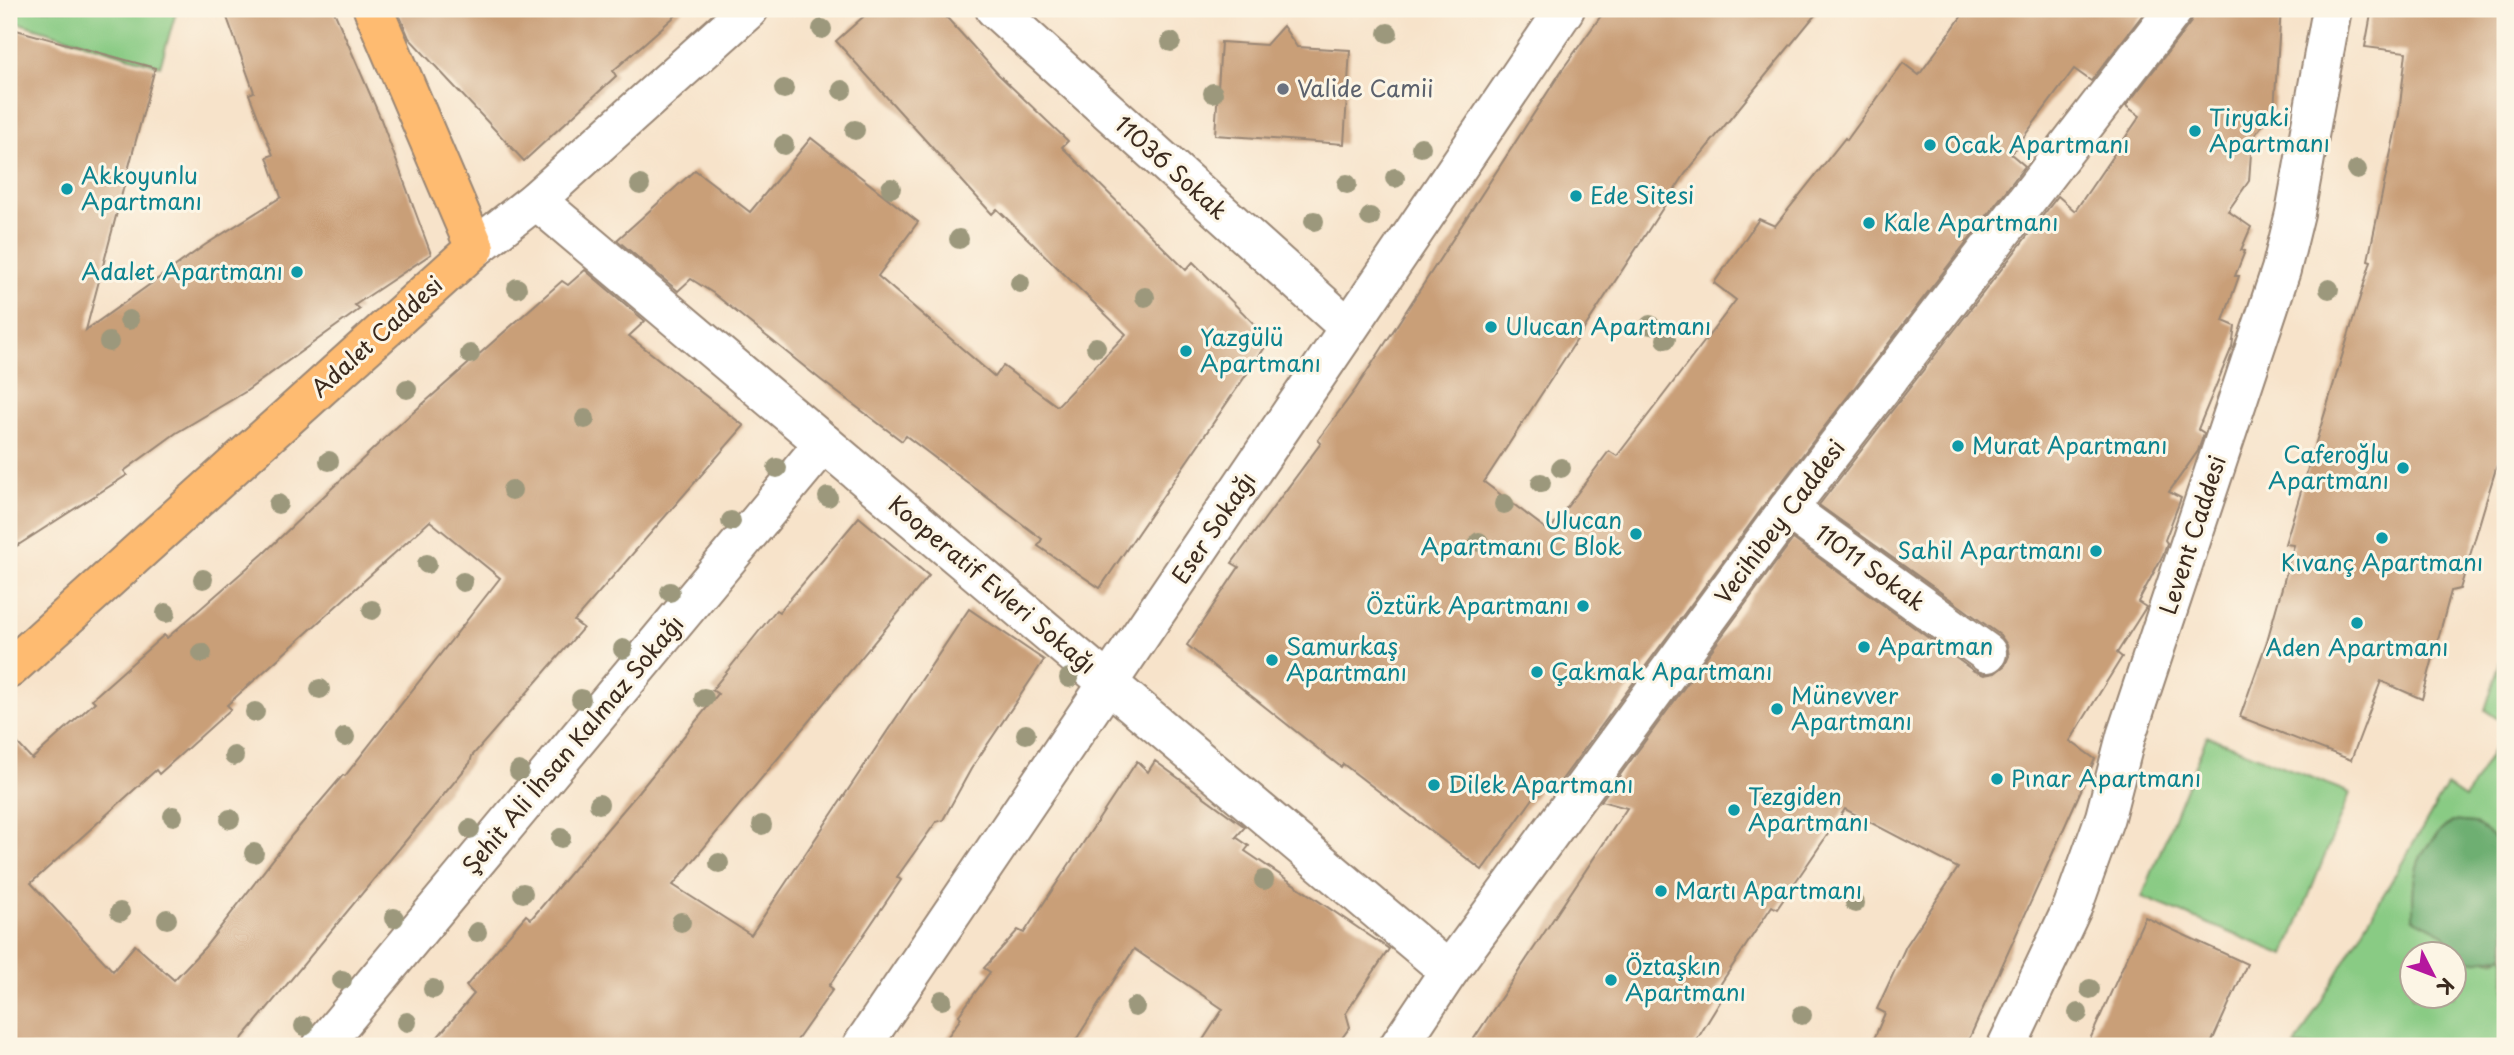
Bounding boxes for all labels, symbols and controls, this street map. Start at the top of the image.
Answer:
place label: Valide Camii [1297,70,1434,105]
marker: Valide Camii [1275,81,1291,97]
place label: Tiryaki Apartmanı [2209,99,2330,160]
street label: 11036 Sokak [1108,107,1236,227]
marker: Tiryaki Apartmanı [2187,123,2203,139]
place label: Ocak Apartmanı [1944,126,2129,161]
marker: Ocak Apartmanı [1922,137,1938,153]
place label: Akkoyunlu Apartmanı [81,157,202,218]
place label: Ede Sitesi [1590,177,1694,212]
marker: Akkoyunlu Apartmanı [59,181,75,197]
marker: Ede Sitesi [1568,188,1584,204]
place label: Kale Apartmanı [1883,204,2058,239]
marker: Kale Apartmanı [1861,215,1877,231]
place label: Adalet Apartmanı [81,253,283,288]
marker: Adalet Apartmanı [289,264,305,280]
street label: Adalet Caddesi [302,267,450,405]
place label: Ulucan Apartmanı [1505,308,1711,343]
place label: Yazgülü Apartmanı [1200,319,1321,380]
marker: Ulucan Apartmanı [1483,319,1499,335]
marker: Yazgülü Apartmanı [1178,343,1194,359]
place label: Murat Apartmanı [1972,427,2167,462]
street label: Vecihibey Caddesi [1705,431,1852,611]
place label: Caferoğlu Apartmanı [2268,436,2389,497]
marker: Murat Apartmanı [1950,438,1966,454]
street label: Levent Caddesi [2149,450,2234,619]
marker: Caferoğlu Apartmanı [2395,460,2411,476]
street label: Eser Sokağı [1162,464,1263,590]
street label: Kooperatif Evleri Sokağı [881,486,1104,681]
place label: Ulucan Apartmanı C Blok [1421,502,1622,563]
street label: 11011 Sokak [1809,515,1933,619]
marker: Ulucan Apartmanı C Blok [1628,526,1644,542]
marker: Kıvanç Apartmanı [2374,530,2390,546]
place label: Sahil Apartmanı [1898,532,2082,567]
marker: Sahil Apartmanı [2088,543,2104,559]
place label: Kıvanç Apartmanı [2281,544,2483,579]
place label: Öztürk Apartmanı [1366,587,1569,622]
marker: Öztürk Apartmanı [1575,598,1591,614]
street label: Şehit Ali İhsan Kalmaz Sokağı [453,607,691,881]
marker: Aden Apartmanı [2349,615,2365,631]
place label: Samurkaş Apartmanı [1286,628,1407,689]
place label: Apartman [1878,628,1993,663]
place label: Aden Apartmanı [2265,629,2449,664]
marker: Apartman [1856,639,1872,655]
marker: Samurkaş Apartmanı [1264,652,1280,668]
place label: Çakmak Apartmanı [1551,653,1772,688]
marker: Çakmak Apartmanı [1529,664,1545,680]
place label: Münevver Apartmanı [1791,677,1912,738]
marker: Münevver Apartmanı [1769,701,1785,717]
place label: Pınar Apartmanı [2011,760,2201,795]
place label: Dilek Apartmanı [1448,766,1633,801]
marker: Pınar Apartmanı [1989,771,2005,787]
marker: Dilek Apartmanı [1426,777,1442,793]
place label: Tezgiden Apartmanı [1748,778,1869,839]
marker: Tezgiden Apartmanı [1726,802,1742,818]
place label: Martı Apartmanı [1675,872,1862,907]
marker: Martı Apartmanı [1653,883,1669,899]
north arrow [2398,940,2468,1010]
place label: Öztaşkın Apartmanı [1625,948,1746,1009]
marker: Öztaşkın Apartmanı [1603,972,1619,988]
text: K [2431,973,2461,1002]

